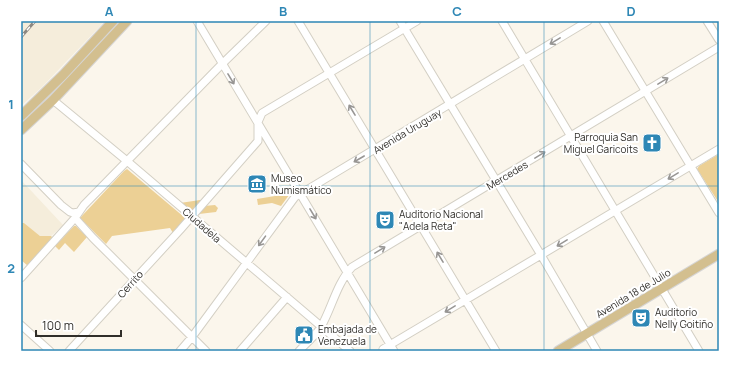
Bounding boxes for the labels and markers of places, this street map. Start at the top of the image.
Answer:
place label: Parroquia San Miguel Garicoits [564,130,638,156]
church icon: Parroquia San Miguel Garicoits [641,132,663,154]
place label: Museo Numismático [271,171,332,197]
museum icon: Museo Numismático [246,173,268,195]
place label: Auditorio Nacional "Adela Reta" [399,207,483,233]
theatre icon: Auditorio Nacional "Adela Reta" [374,209,396,231]
place label: Auditorio Nelly Goitiño [655,305,713,331]
theatre icon: Auditorio Nelly Goitiño [630,307,652,329]
place label: Embajada de Venezuela [318,322,377,348]
public building icon: Embajada de Venezuela [293,324,315,346]

